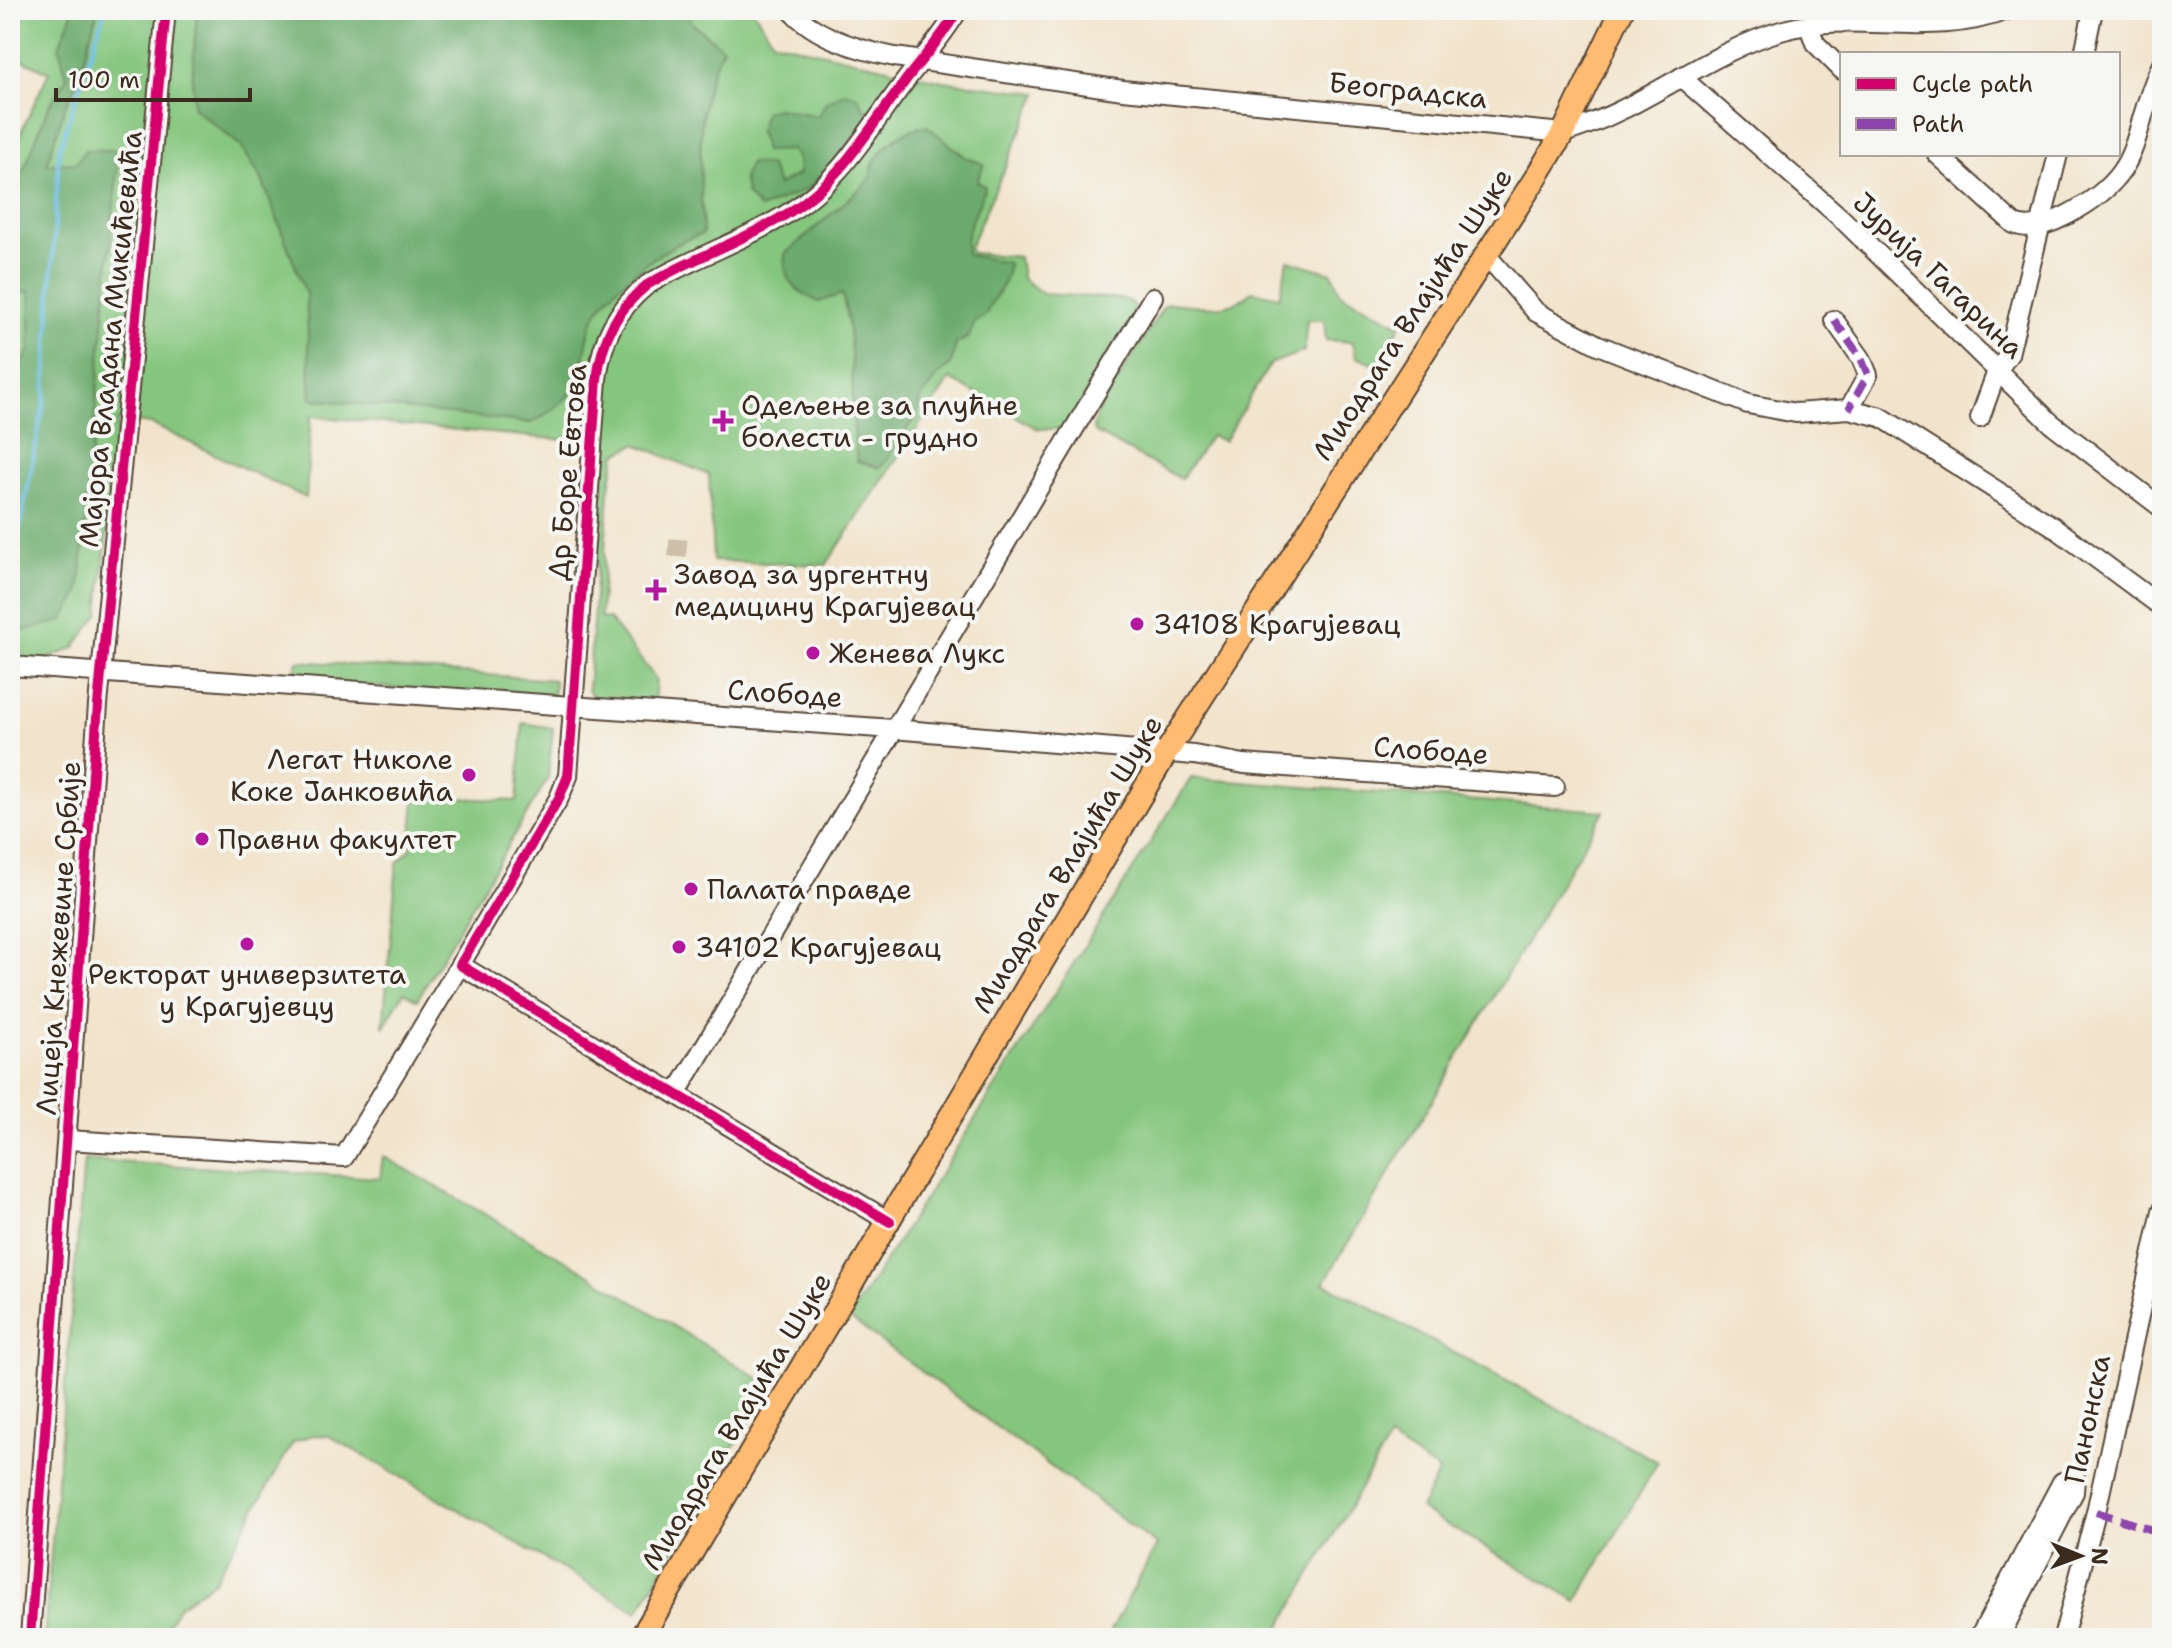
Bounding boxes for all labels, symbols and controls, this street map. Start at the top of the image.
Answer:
scale bar [56,52,250,102]
legend [1840,52,2120,156]
street label: Београдска [1327,63,1489,117]
text: 100 m [68,64,140,96]
text: Cycle path [1912,68,2033,100]
text: Path [1912,108,1964,140]
street label: Мајора Владана Микићевића [69,129,151,549]
street label: Миодрага Влајића Шуке [1303,161,1521,467]
street label: Јурија Гагарина [1845,183,2033,367]
street label: Др Боре Евтова [539,362,595,582]
place label: Одељење за плућне болести - грудно [741,386,1018,456]
marker: Одељење за плућне болести - грудно [712,410,734,432]
place label: Завод за ургентну медицину Крагујевац [674,555,976,625]
marker: Завод за ургентну медицину Крагујевац [645,579,667,601]
place label: 34108 Крагујевац [1153,605,1400,643]
marker: 34108 Крагујевац [1128,615,1146,633]
place label: Женева Лукс [829,634,1005,672]
marker: Женева Лукс [804,644,822,662]
street label: Слободе [726,670,844,716]
street label: Миодрага Влајића Шуке [963,708,1171,1020]
street label: Слободе [1372,727,1490,773]
place label: Легат Николе Коке Јанковића [230,740,453,810]
street label: Лицеја Кнежевине Србије [27,760,89,1116]
marker: Легат Николе Коке Јанковића [460,766,478,784]
place label: Правни факултет [218,820,457,858]
marker: Правни факултет [193,830,211,848]
place label: Палата правде [707,870,912,908]
marker: Палата правде [682,880,700,898]
place label: 34102 Крагујевац [695,928,941,966]
marker: Ректорат универзитета у Крагујевцу [238,935,256,953]
marker: 34102 Крагујевац [670,938,688,956]
place label: Ректорат универзитета у Крагујевцу [88,955,406,1025]
street label: Миодрага Влајића Шуке [632,1265,840,1577]
street label: Панонска [2055,1351,2119,1487]
north arrow [2040,1516,2120,1596]
text: N [2085,1547,2114,1565]

